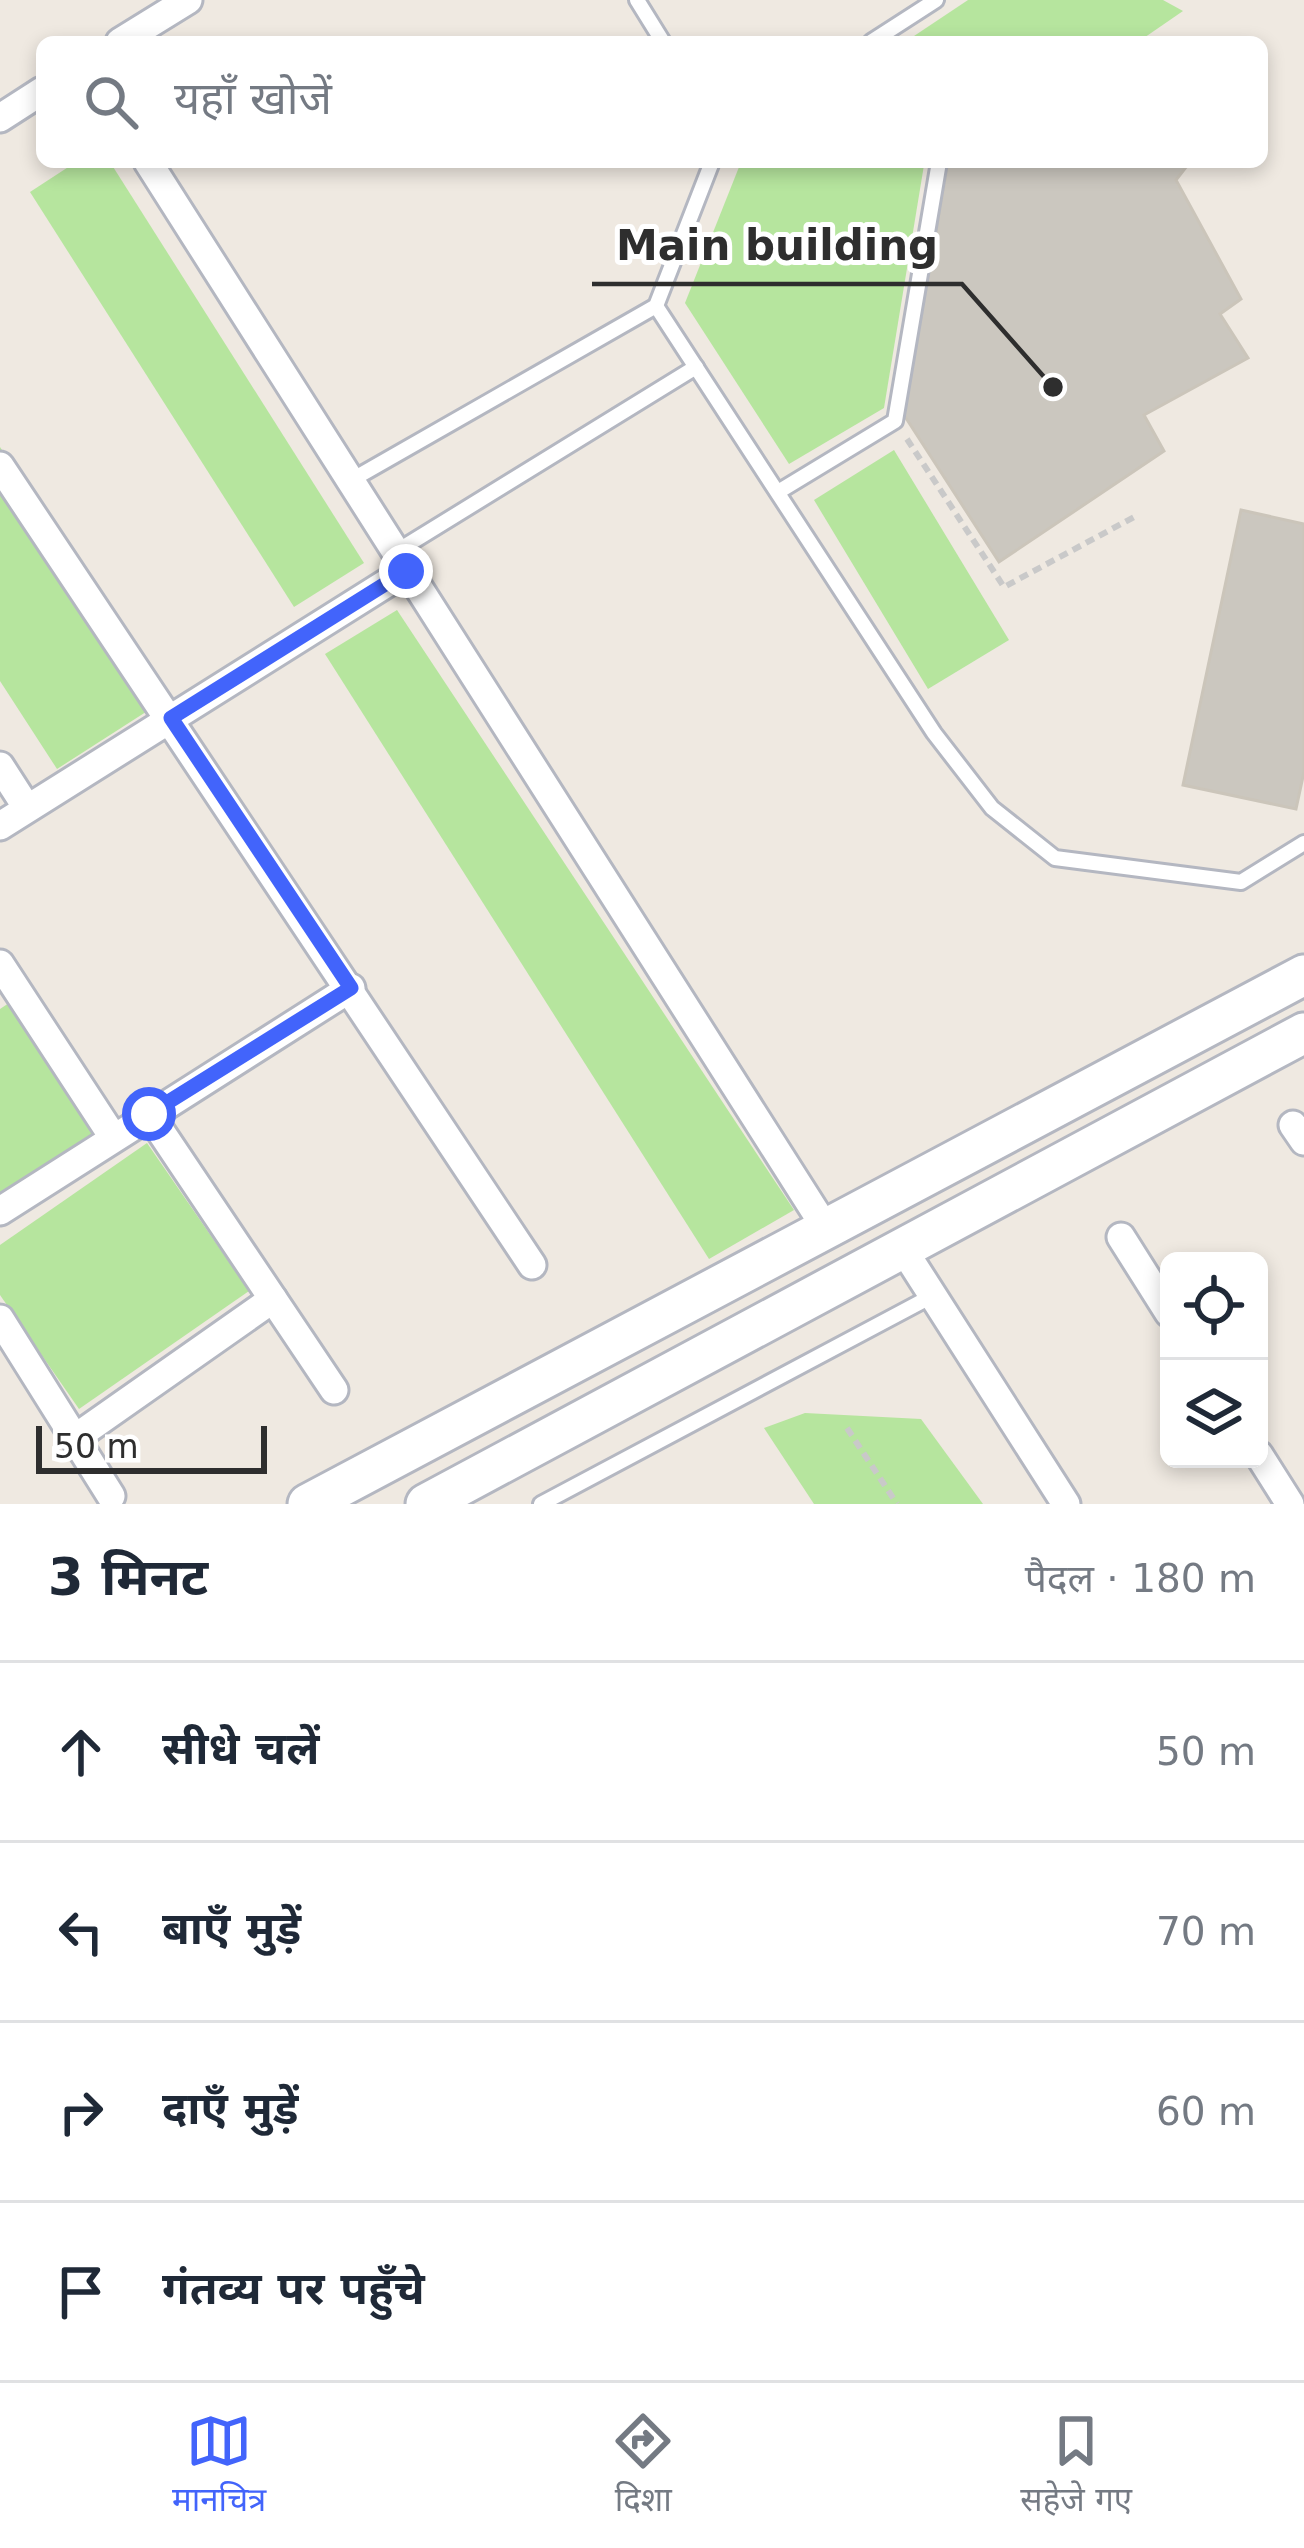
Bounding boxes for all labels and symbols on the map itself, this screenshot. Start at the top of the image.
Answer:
callout: Main building [592,206,962,284]
text: Main building [616,221,938,270]
route end [379,544,433,598]
route start [122,1087,176,1141]
scale bar [36,1420,267,1473]

